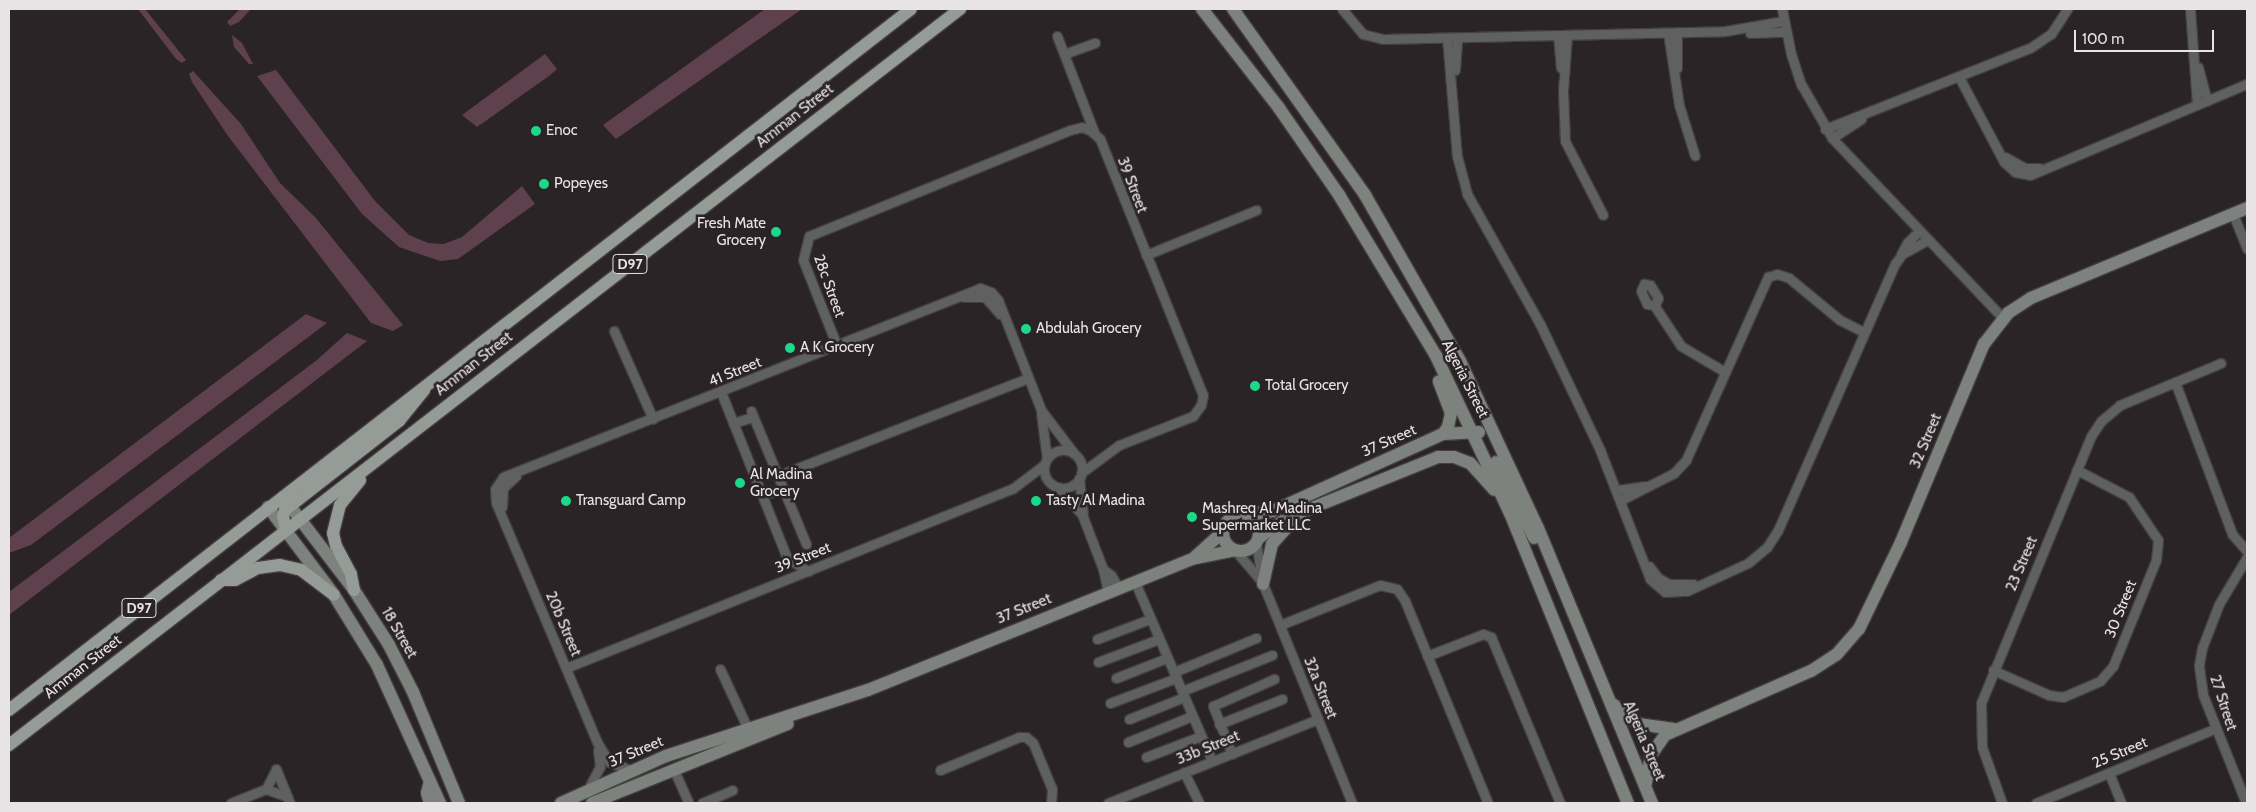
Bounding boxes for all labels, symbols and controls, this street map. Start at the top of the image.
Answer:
scale bar [2076,20,2216,52]
text: 100 m [2082,30,2124,48]
street label: Amman Street [753,80,837,152]
place label: Enoc [546,122,578,140]
marker: Enoc [530,125,542,137]
street label: 39 Street [1113,154,1151,216]
place label: Popeyes [554,175,608,193]
marker: Popeyes [538,178,550,190]
place label: Fresh Mate Grocery [697,214,766,249]
marker: Fresh Mate Grocery [770,226,782,238]
road number: D97 [611,252,649,276]
street label: 28c Street [809,252,849,320]
place label: Abdulah Grocery [1036,320,1141,338]
marker: Abdulah Grocery [1020,323,1032,335]
street label: Amman Street [432,328,516,400]
street label: Algeria Street [1438,337,1492,421]
place label: A K Grocery [800,339,874,357]
marker: A K Grocery [784,342,796,354]
street label: 41 Street [706,353,764,391]
place label: Total Grocery [1265,377,1349,395]
marker: Total Grocery [1249,380,1261,392]
street label: 32 Street [1906,411,1946,471]
street label: 37 Street [1359,421,1419,461]
place label: Al Madina Grocery [750,465,812,500]
marker: Al Madina Grocery [734,477,746,489]
place label: Transguard Camp [576,492,686,510]
place label: Tasty Al Madina [1046,492,1145,510]
marker: Transguard Camp [560,495,572,507]
marker: Tasty Al Madina [1030,495,1042,507]
place label: Mashreq Al Madina Supermarket LLC [1202,499,1322,534]
marker: Mashreq Al Madina Supermarket LLC [1186,511,1198,523]
street label: 23 Street [2002,534,2042,594]
street label: 39 Street [772,539,834,577]
street label: 30 Street [2101,578,2141,640]
street label: 20b Street [541,589,585,659]
street label: 37 Street [994,590,1054,628]
road number: D97 [120,596,158,620]
street label: 18 Street [377,604,421,662]
street label: Amman Street [41,631,125,703]
street label: 32a Street [1299,654,1341,722]
street label: 27 Street [2206,673,2240,733]
street label: Algeria Street [1619,698,1669,784]
street label: 33b Street [1174,727,1242,769]
street label: 37 Street [606,732,666,772]
street label: 25 Street [2090,733,2150,773]

